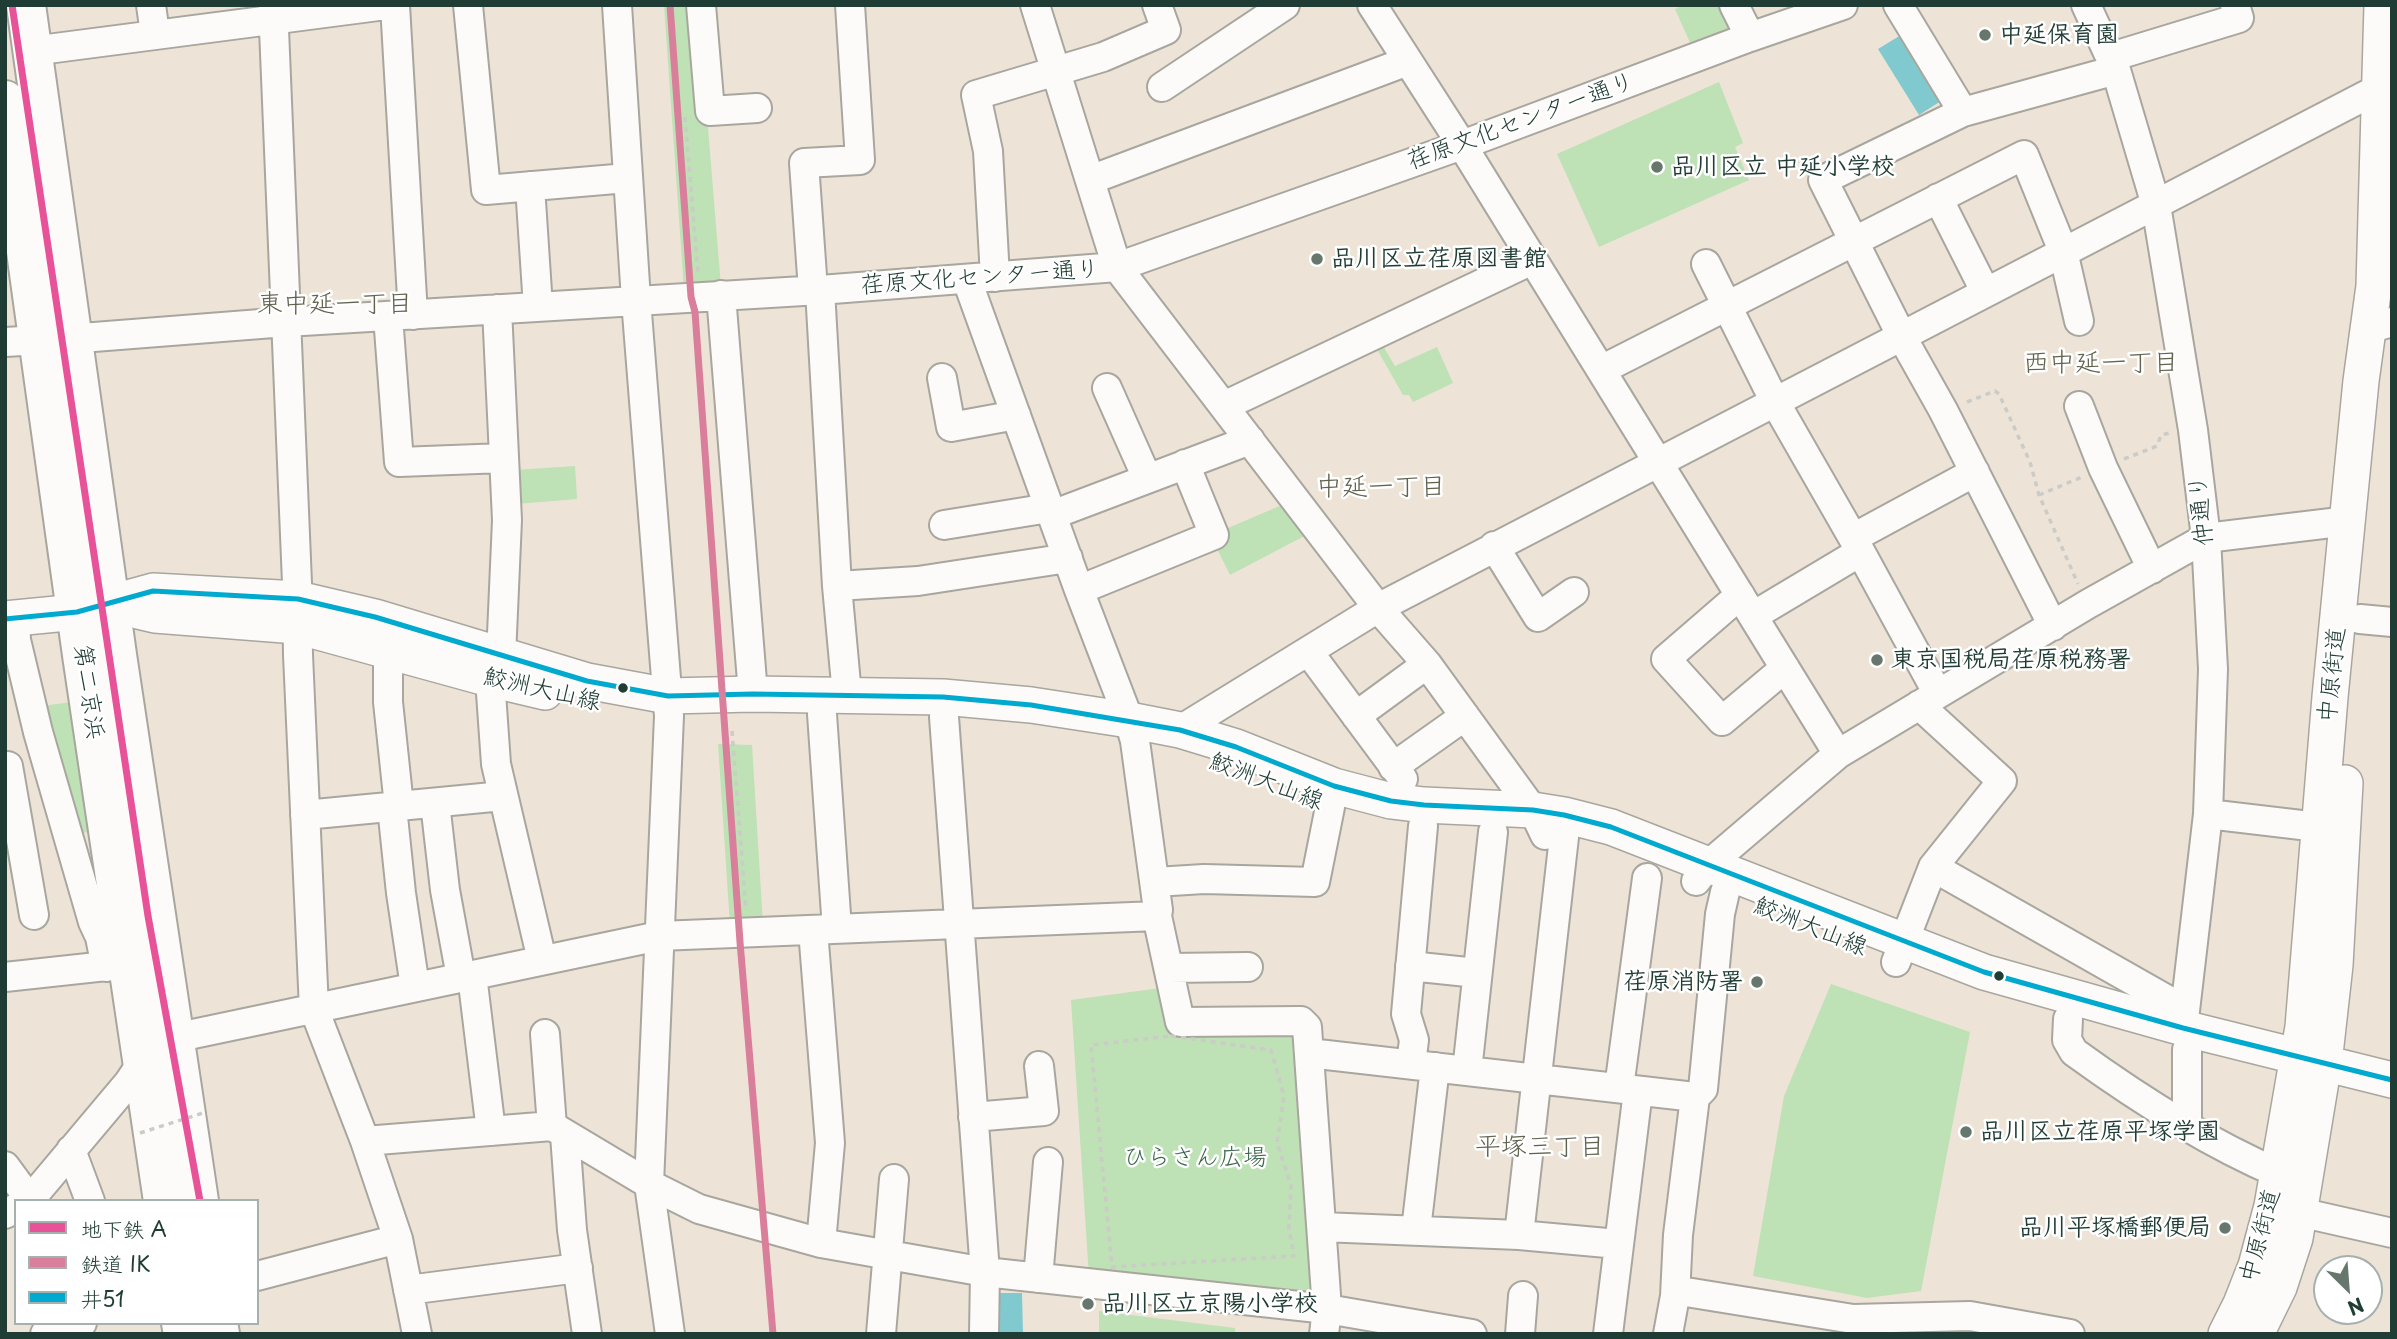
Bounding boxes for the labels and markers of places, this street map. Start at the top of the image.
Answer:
place label: 中延保育園 [1999,21,2119,49]
marker: 中延保育園 [1977,27,1993,43]
place label: 品川区立 中延小学校 [1671,153,1895,181]
marker: 品川区立 中延小学校 [1649,159,1665,175]
place label: 品川区立荏原図書館 [1331,245,1547,273]
marker: 品川区立荏原図書館 [1309,251,1325,267]
place label: 東京国税局荏原税務署 [1891,646,2131,674]
marker: 東京国税局荏原税務署 [1869,652,1885,668]
unlabelled marker [616,681,630,695]
place label: 荏原消防署 [1623,968,1743,996]
unlabelled marker [1992,969,2006,983]
marker: 荏原消防署 [1749,974,1765,990]
place label: 品川区立荏原平塚学園 [1980,1118,2220,1146]
marker: 品川区立荏原平塚学園 [1958,1124,1974,1140]
place label: 品川平塚橋郵便局 [2019,1214,2211,1242]
marker: 品川平塚橋郵便局 [2217,1220,2233,1236]
place label: 品川区立京陽小学校 [1102,1290,1318,1318]
marker: 品川区立京陽小学校 [1080,1296,1096,1312]

